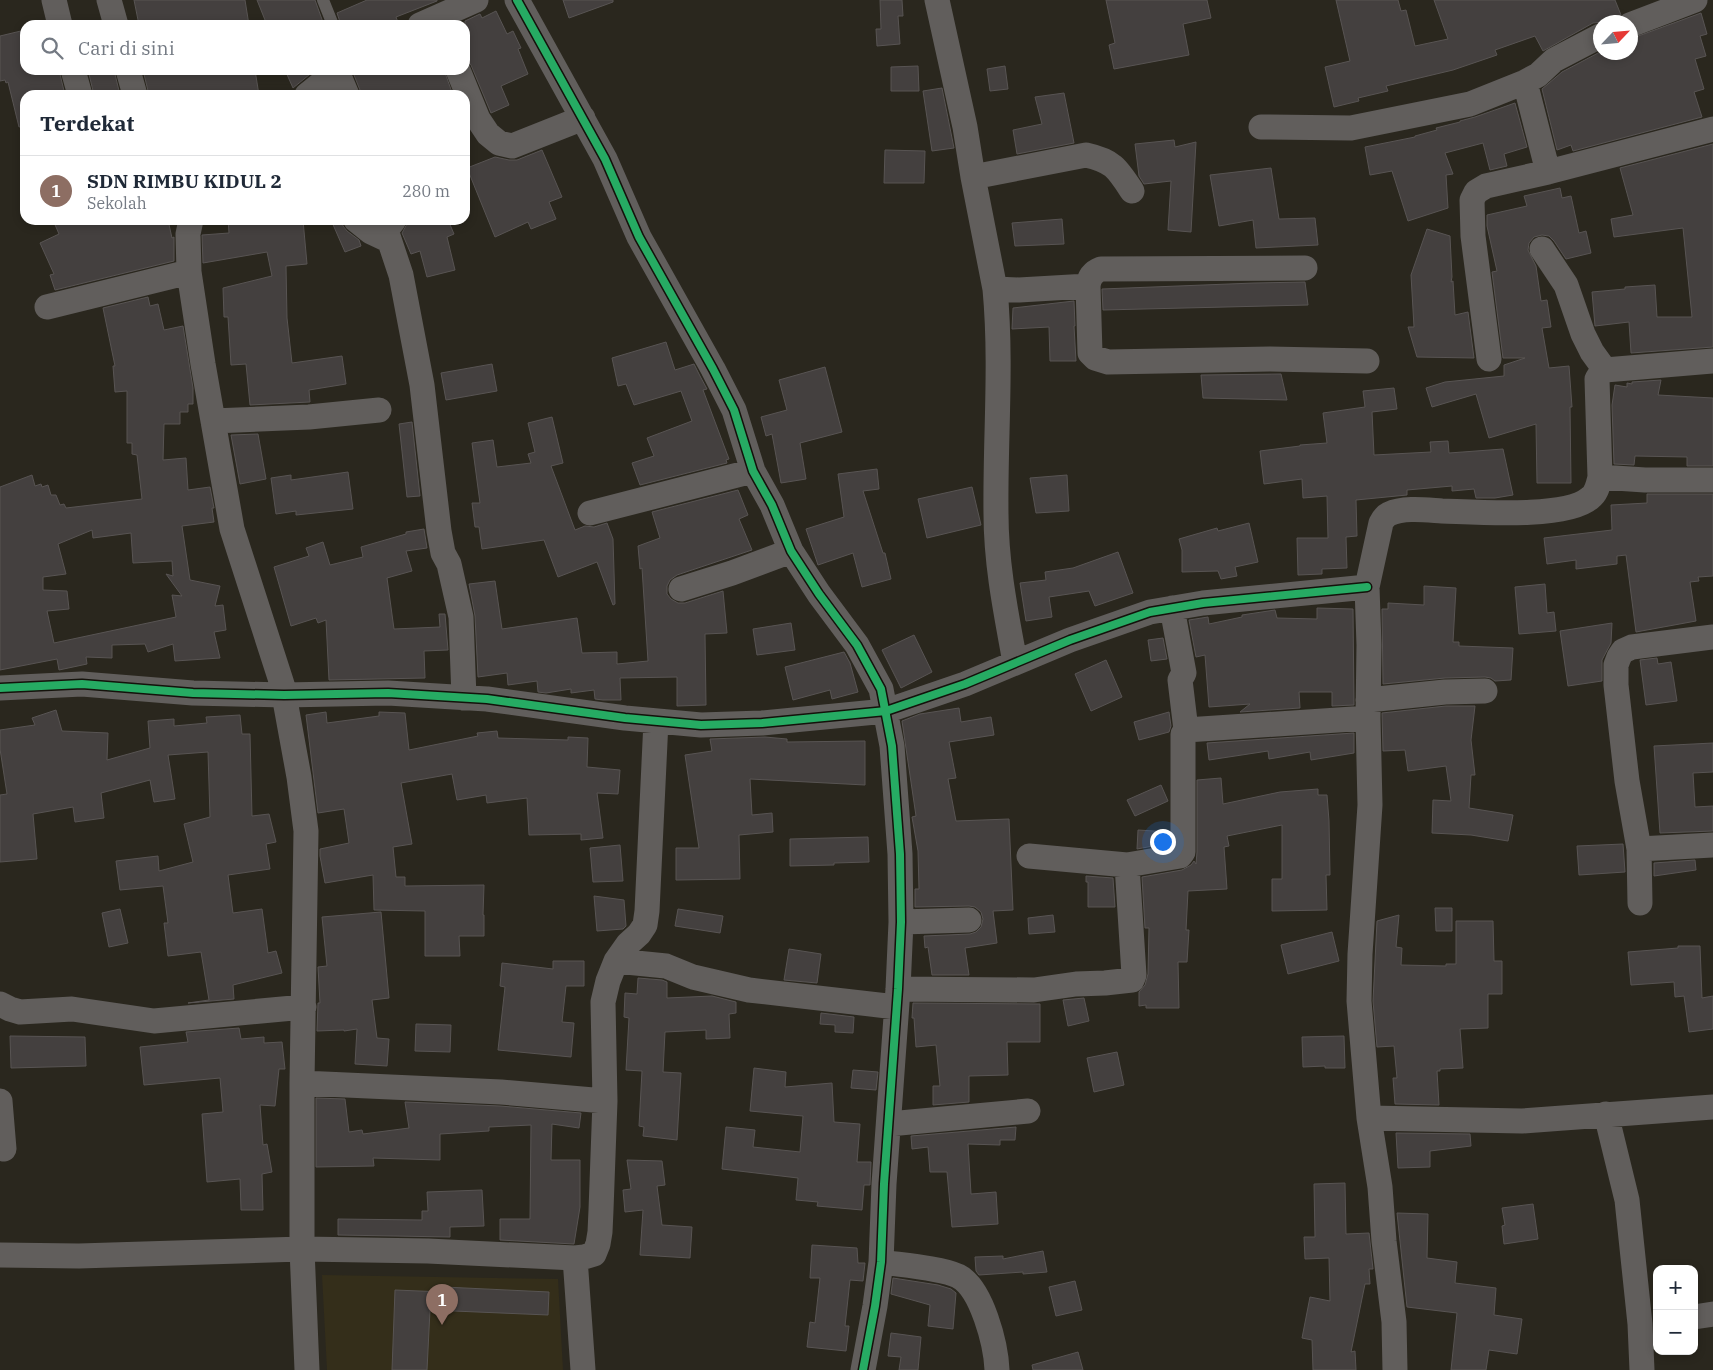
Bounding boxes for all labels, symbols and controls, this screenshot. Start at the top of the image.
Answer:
north arrow [1593,15,1638,60]
search box [20,20,470,75]
icon: search [38,34,66,62]
text: Cari di sini [78,36,175,60]
text: Terdekat [40,109,134,137]
text: SDN RIMBU KIDUL 2 [87,169,282,193]
text: 1 [51,181,61,201]
text: 280 m [402,181,450,201]
text: Sekolah [87,193,147,213]
your location [1150,829,1176,855]
map controls [1653,1265,1698,1355]
button: + [1653,1265,1698,1310]
pin: 1 [426,1284,458,1325]
button: − [1653,1310,1698,1355]

